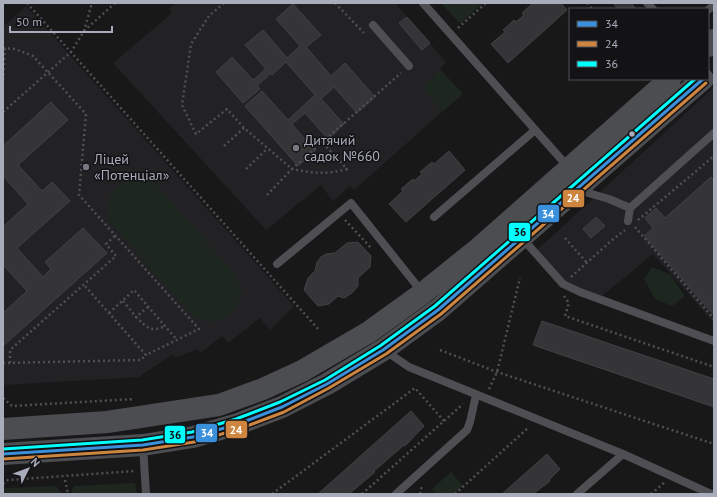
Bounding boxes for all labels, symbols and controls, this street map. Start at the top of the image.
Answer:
scale bar [10,8,112,34]
legend [569,8,709,80]
text: 50 m [16,14,42,29]
text: 34 [605,16,619,31]
text: 24 [605,36,619,51]
text: 36 [605,56,618,71]
unlabelled marker [627,129,637,139]
place label: Дитячий садок №660 [304,131,380,165]
marker: Дитячий садок №660 [291,143,301,153]
place label: Ліцей «Потенціал» [93,150,170,184]
marker: Ліцей «Потенціал» [81,162,91,172]
line badge: 24 [562,189,585,208]
text: 24 [567,191,580,205]
line badge: 34 [537,204,560,223]
text: 34 [542,207,555,221]
line badge: 36 [508,222,531,242]
text: 36 [514,225,526,239]
line badge: 24 [225,420,248,439]
line badge: 34 [195,423,218,443]
text: 24 [230,423,243,437]
line badge: 36 [164,425,186,444]
text: 34 [201,426,214,440]
text: 36 [169,428,181,442]
north arrow [8,449,48,489]
text: N [28,455,43,470]

